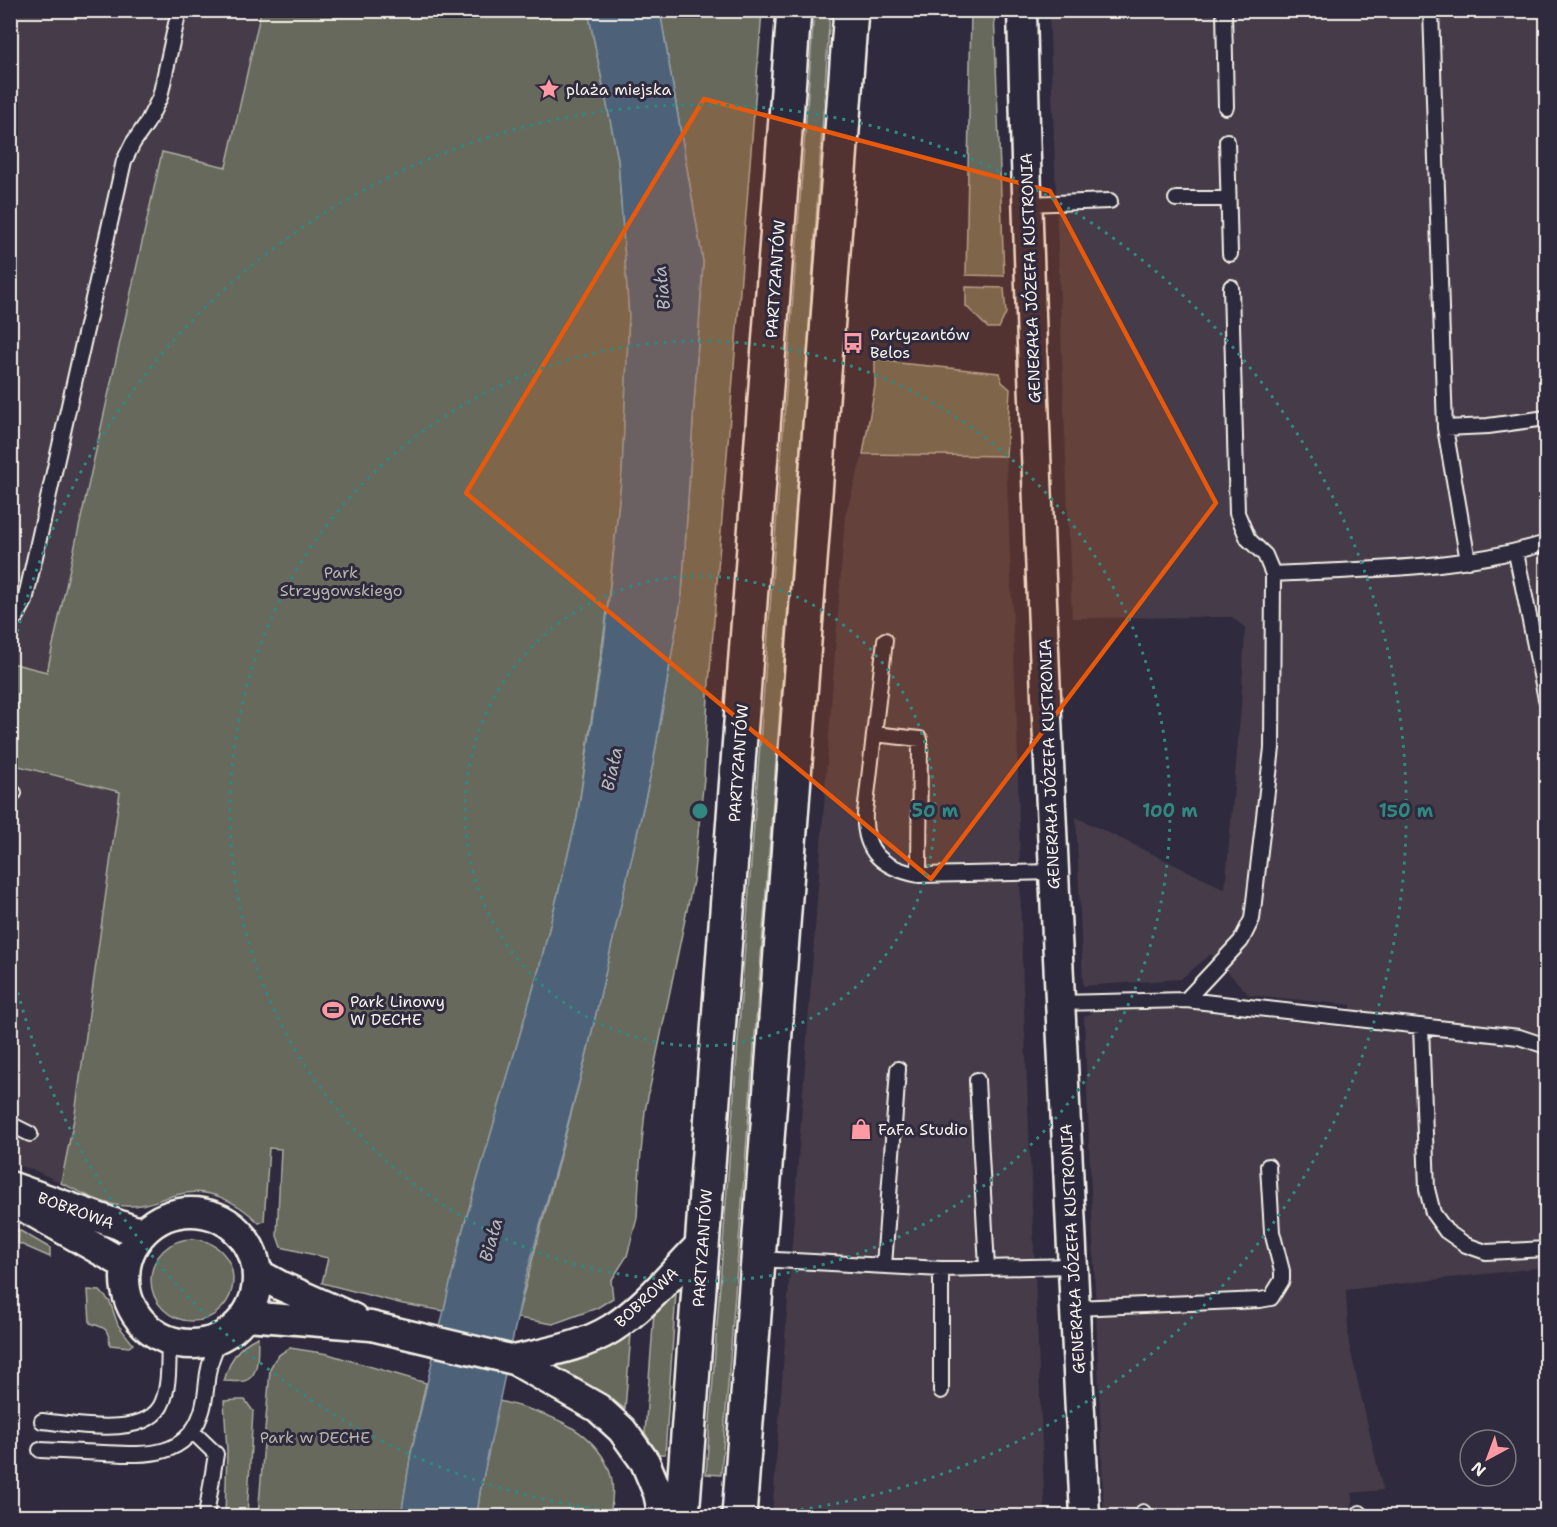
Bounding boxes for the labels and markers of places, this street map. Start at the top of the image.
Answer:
place icon: plaża miejska [537,77,561,101]
place label: plaża miejska [566,79,671,100]
place label: Partyzantów Belos [870,324,970,363]
bus stop icon: Partyzantów Belos [841,331,865,355]
centre of rings [690,801,710,821]
place label: Park Linowy W DECHE [350,991,445,1030]
sports icon: Park Linowy W DECHE [321,998,345,1022]
shop icon: FaFa Studio [849,1117,873,1141]
place label: FaFa Studio [878,1119,968,1140]

